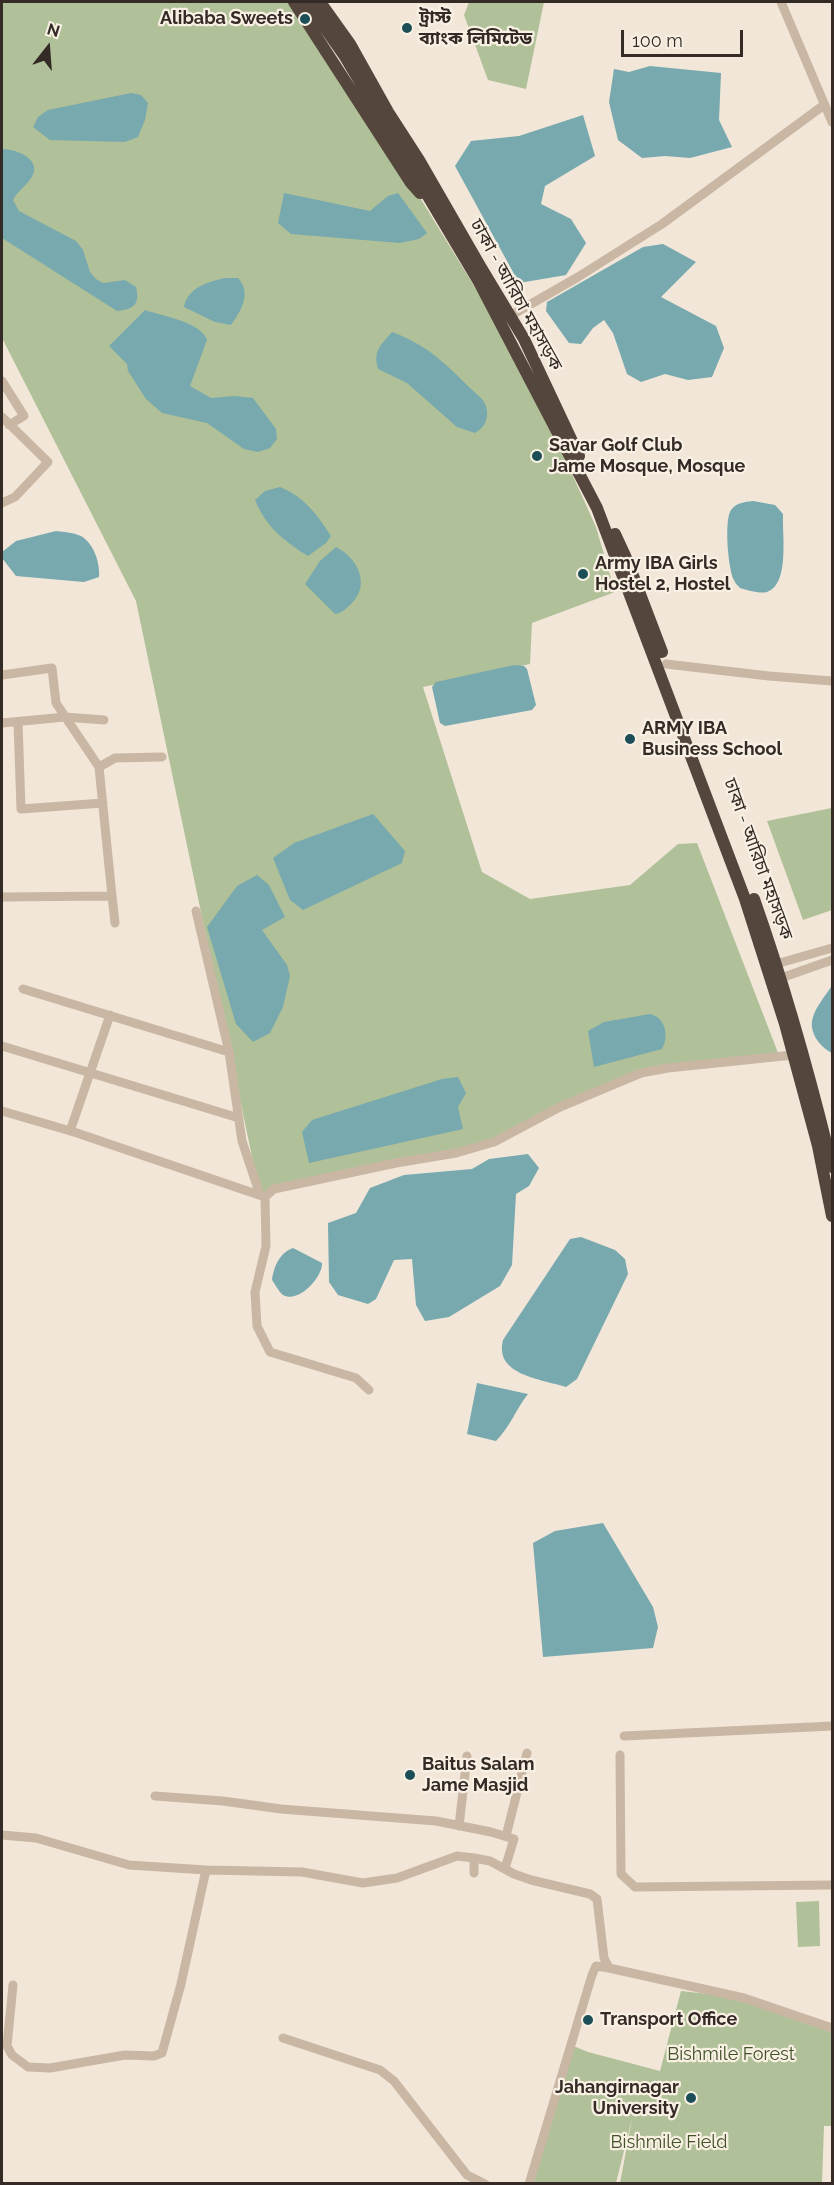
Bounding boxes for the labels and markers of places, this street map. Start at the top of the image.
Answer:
place label: ট্রাস্ট ব্যাংক লিমিটেড [419,7,532,50]
place label: Alibaba Sweets [160,8,293,30]
marker: Alibaba Sweets [298,12,312,26]
marker: ট্রাস্ট ব্যাংক লিমিটেড [400,21,414,35]
place label: Savar Golf Club Jame Mosque, Mosque [549,435,745,478]
marker: Savar Golf Club Jame Mosque, Mosque [530,449,544,463]
place label: Army IBA Girls Hostel 2, Hostel [595,553,731,596]
marker: Army IBA Girls Hostel 2, Hostel [576,567,590,581]
place label: ARMY IBA Business School [642,718,782,760]
marker: ARMY IBA Business School [623,732,637,746]
place label: Baitus Salam Jame Masjid [422,1754,535,1796]
marker: Baitus Salam Jame Masjid [403,1768,417,1782]
place label: Transport Office [600,2009,737,2031]
marker: Transport Office [581,2013,595,2027]
place label: Jahangirnagar University [555,2077,679,2120]
marker: Jahangirnagar University [684,2091,698,2105]

